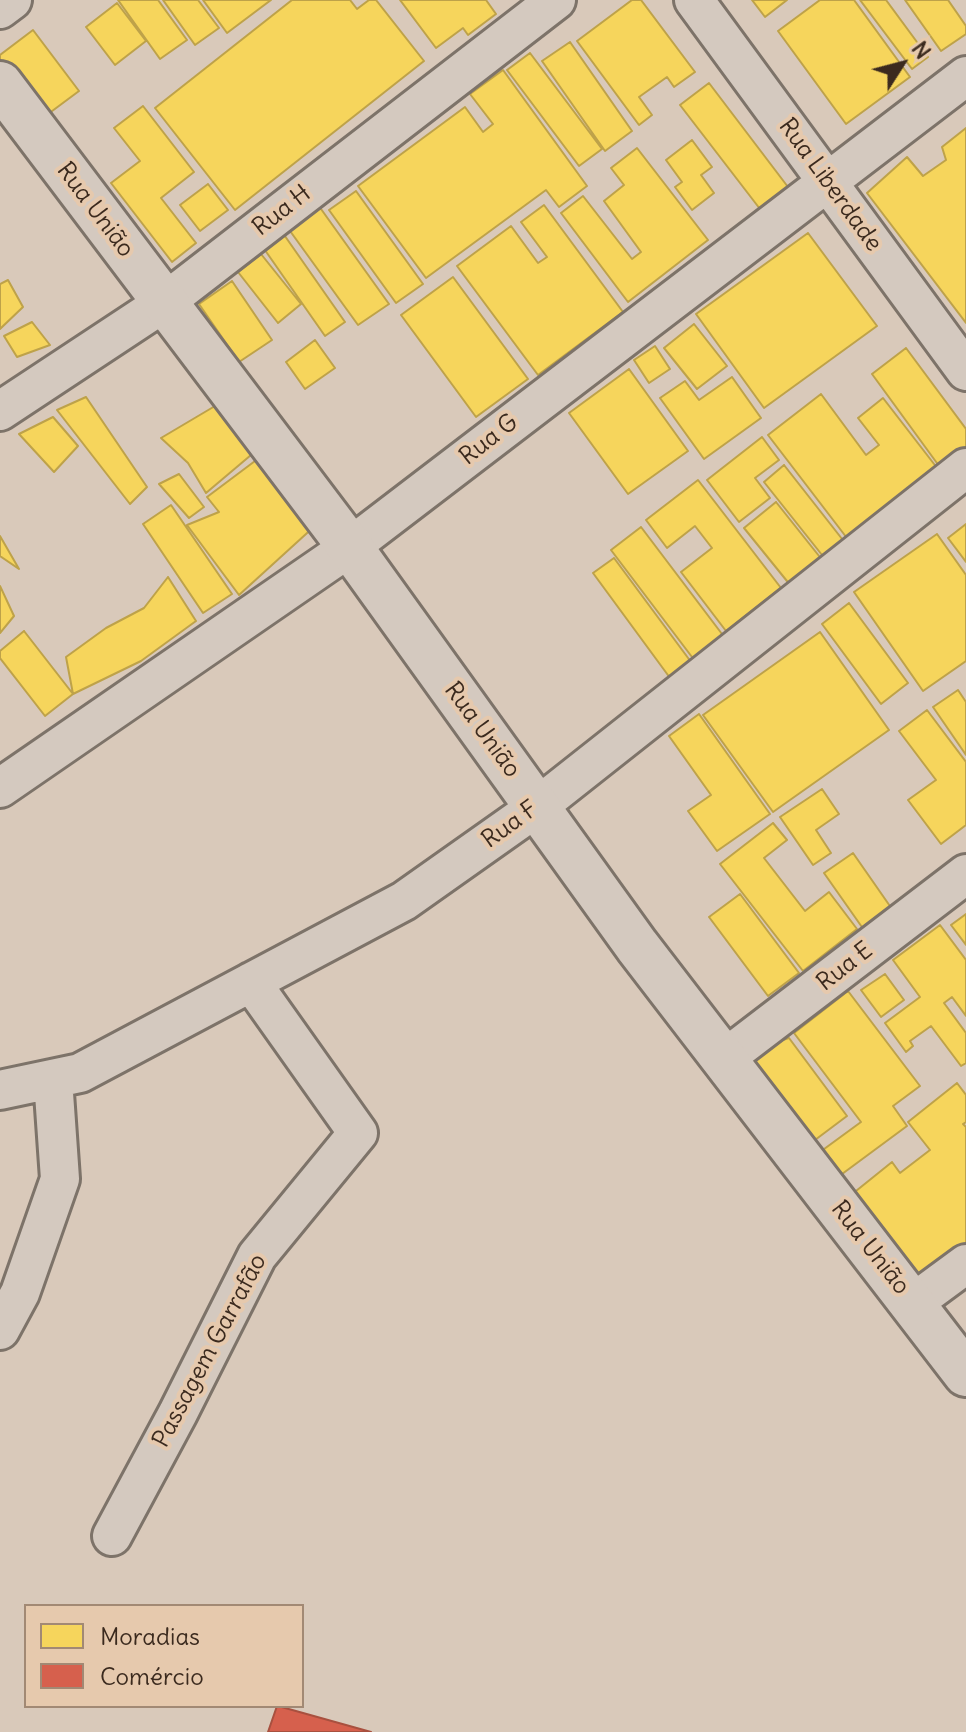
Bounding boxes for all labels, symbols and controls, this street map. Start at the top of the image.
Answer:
north arrow [862,24,942,104]
text: N [906,36,937,64]
street label: Rua Liberdade [772,113,888,257]
street label: Rua União [50,157,140,263]
street label: Rua H [247,179,317,243]
street label: Rua G [454,408,524,472]
street label: Rua União [438,677,526,783]
street label: Rua F [476,795,544,855]
street label: Rua E [811,936,879,998]
street label: Rua União [824,1195,916,1301]
street label: Passagem Garrafão [147,1249,273,1453]
legend [24,1604,304,1708]
text: Moradias [100,1621,200,1651]
text: Comércio [100,1661,204,1691]

